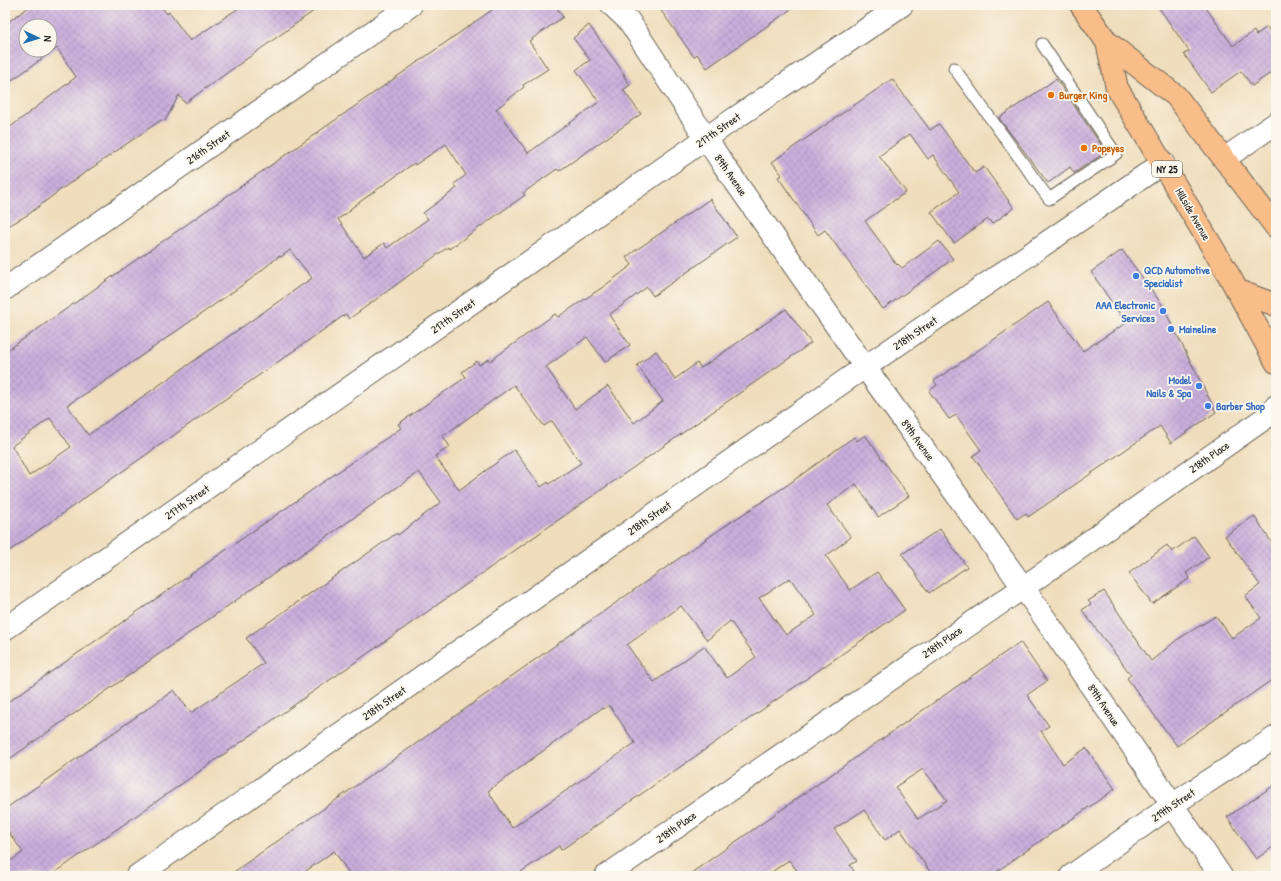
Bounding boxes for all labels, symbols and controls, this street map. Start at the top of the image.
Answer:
north arrow [18,18,58,58]
text: N [41,35,55,42]
place label: Burger King [1059,88,1107,103]
marker: Burger King [1046,90,1056,100]
street label: 217th Street [693,109,743,150]
street label: 216th Street [183,127,233,167]
place label: Popeyes [1092,141,1125,156]
marker: Popeyes [1079,143,1089,153]
street label: 89th Avenue [712,151,751,199]
road number: NY 25 [1152,161,1182,177]
street label: Hillside Avenue [1172,185,1214,243]
place label: QCD Automotive Specialist [1144,263,1211,291]
marker: QCD Automotive Specialist [1131,271,1141,281]
street label: 217th Street [428,295,478,336]
place label: AAA Electronic Services [1096,298,1156,325]
marker: AAA Electronic Services [1158,306,1168,316]
street label: 218th Street [890,313,940,353]
place label: Maineline [1179,322,1217,336]
marker: Maineline [1166,324,1176,334]
place label: Model Nails & Spa [1146,373,1192,401]
marker: Model Nails & Spa [1194,381,1204,391]
place label: Barber Shop [1216,399,1265,414]
marker: Barber Shop [1203,401,1213,411]
street label: 89th Avenue [898,417,938,464]
street label: 218th Place [1186,438,1232,476]
street label: 217th Street [162,481,212,522]
street label: 218th Street [624,498,674,538]
street label: 218th Place [919,623,965,661]
street label: 89th Avenue [1085,681,1123,729]
street label: 218th Street [359,683,409,723]
street label: 219th Street [1148,785,1198,825]
street label: 218th Place [653,808,699,846]

